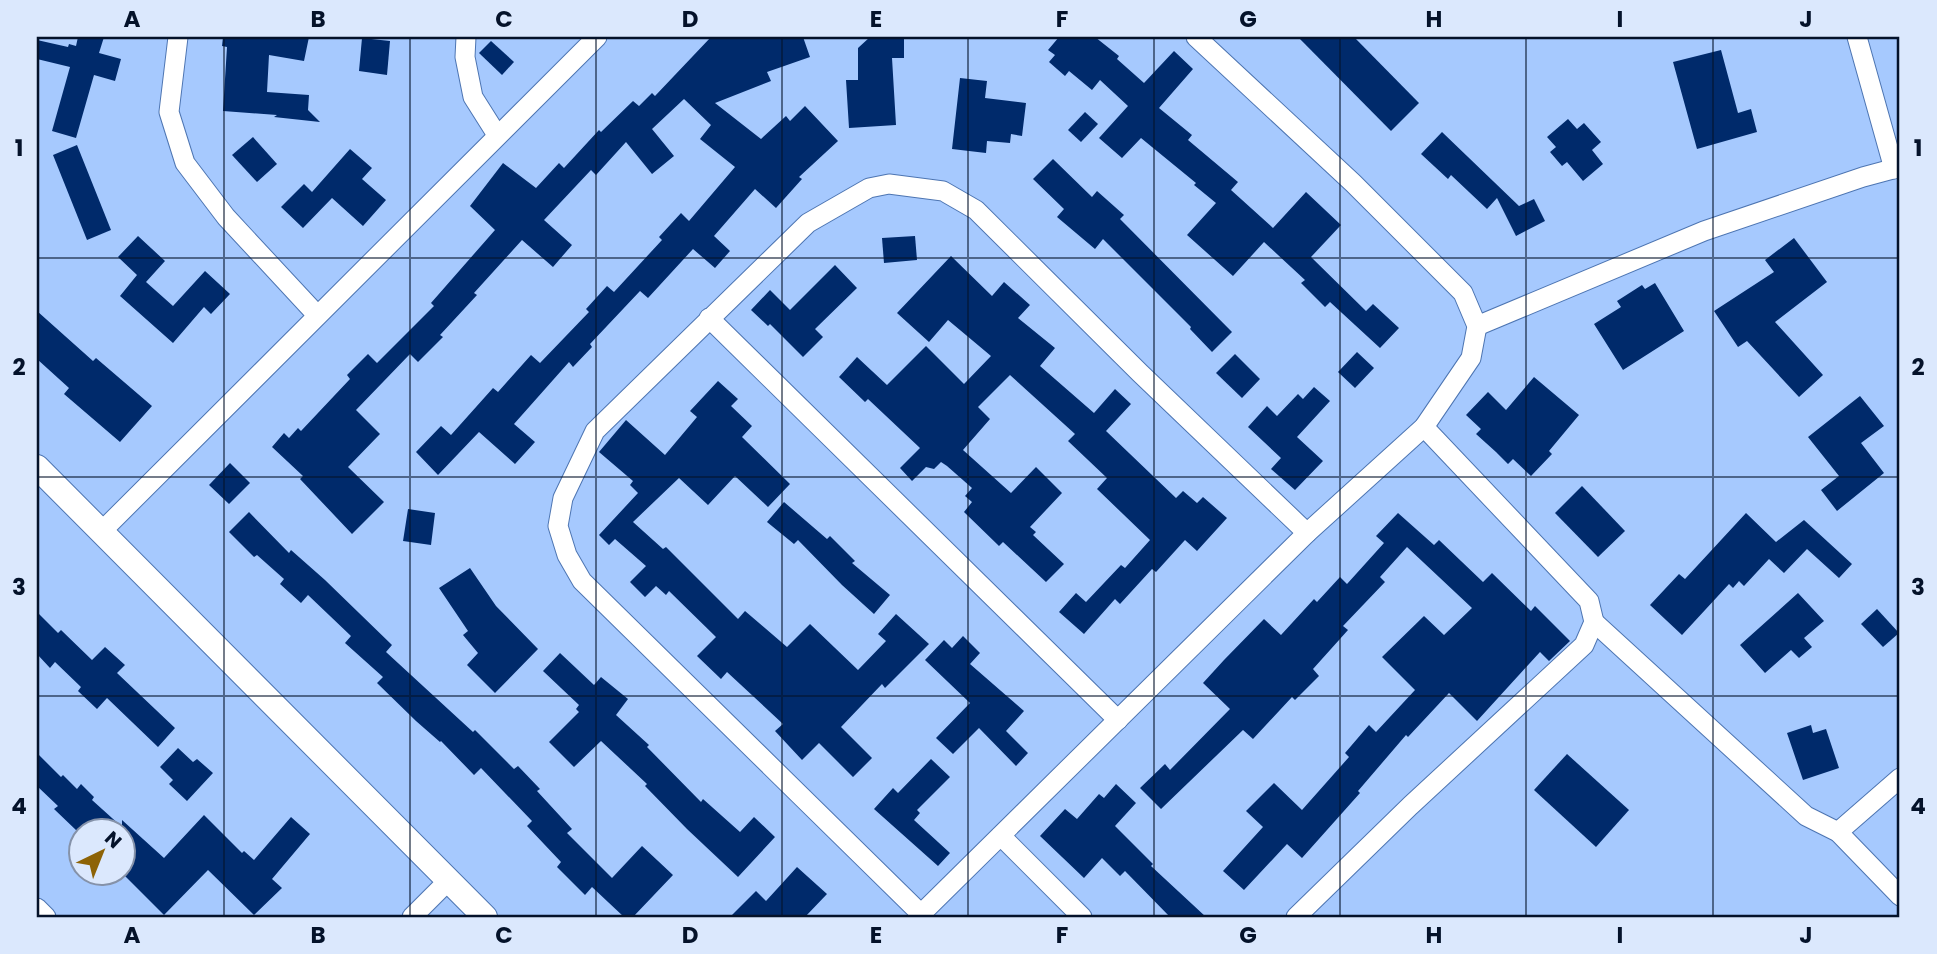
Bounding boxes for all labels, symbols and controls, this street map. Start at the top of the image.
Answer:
text: A [124,3,141,35]
text: B [310,3,326,35]
text: C [495,3,513,35]
text: D [682,3,698,35]
text: E [870,3,882,35]
text: F [1056,3,1068,35]
text: G [1239,3,1257,35]
text: H [1426,3,1442,35]
text: I [1617,3,1623,35]
text: J [1799,3,1813,35]
text: 1 [15,132,23,164]
text: 1 [1914,132,1922,164]
text: 2 [12,351,26,383]
text: 2 [1911,351,1925,383]
text: 3 [12,571,26,603]
text: 3 [1911,571,1925,603]
text: 4 [11,790,27,822]
text: 4 [1910,790,1926,822]
north arrow [66,818,136,888]
text: N [99,825,128,855]
text: A [124,919,141,951]
text: B [310,919,326,951]
text: C [495,919,513,951]
text: D [682,919,698,951]
text: E [870,919,882,951]
text: F [1056,919,1068,951]
text: G [1239,919,1257,951]
text: H [1426,919,1442,951]
text: I [1617,919,1623,951]
text: J [1799,919,1813,951]

